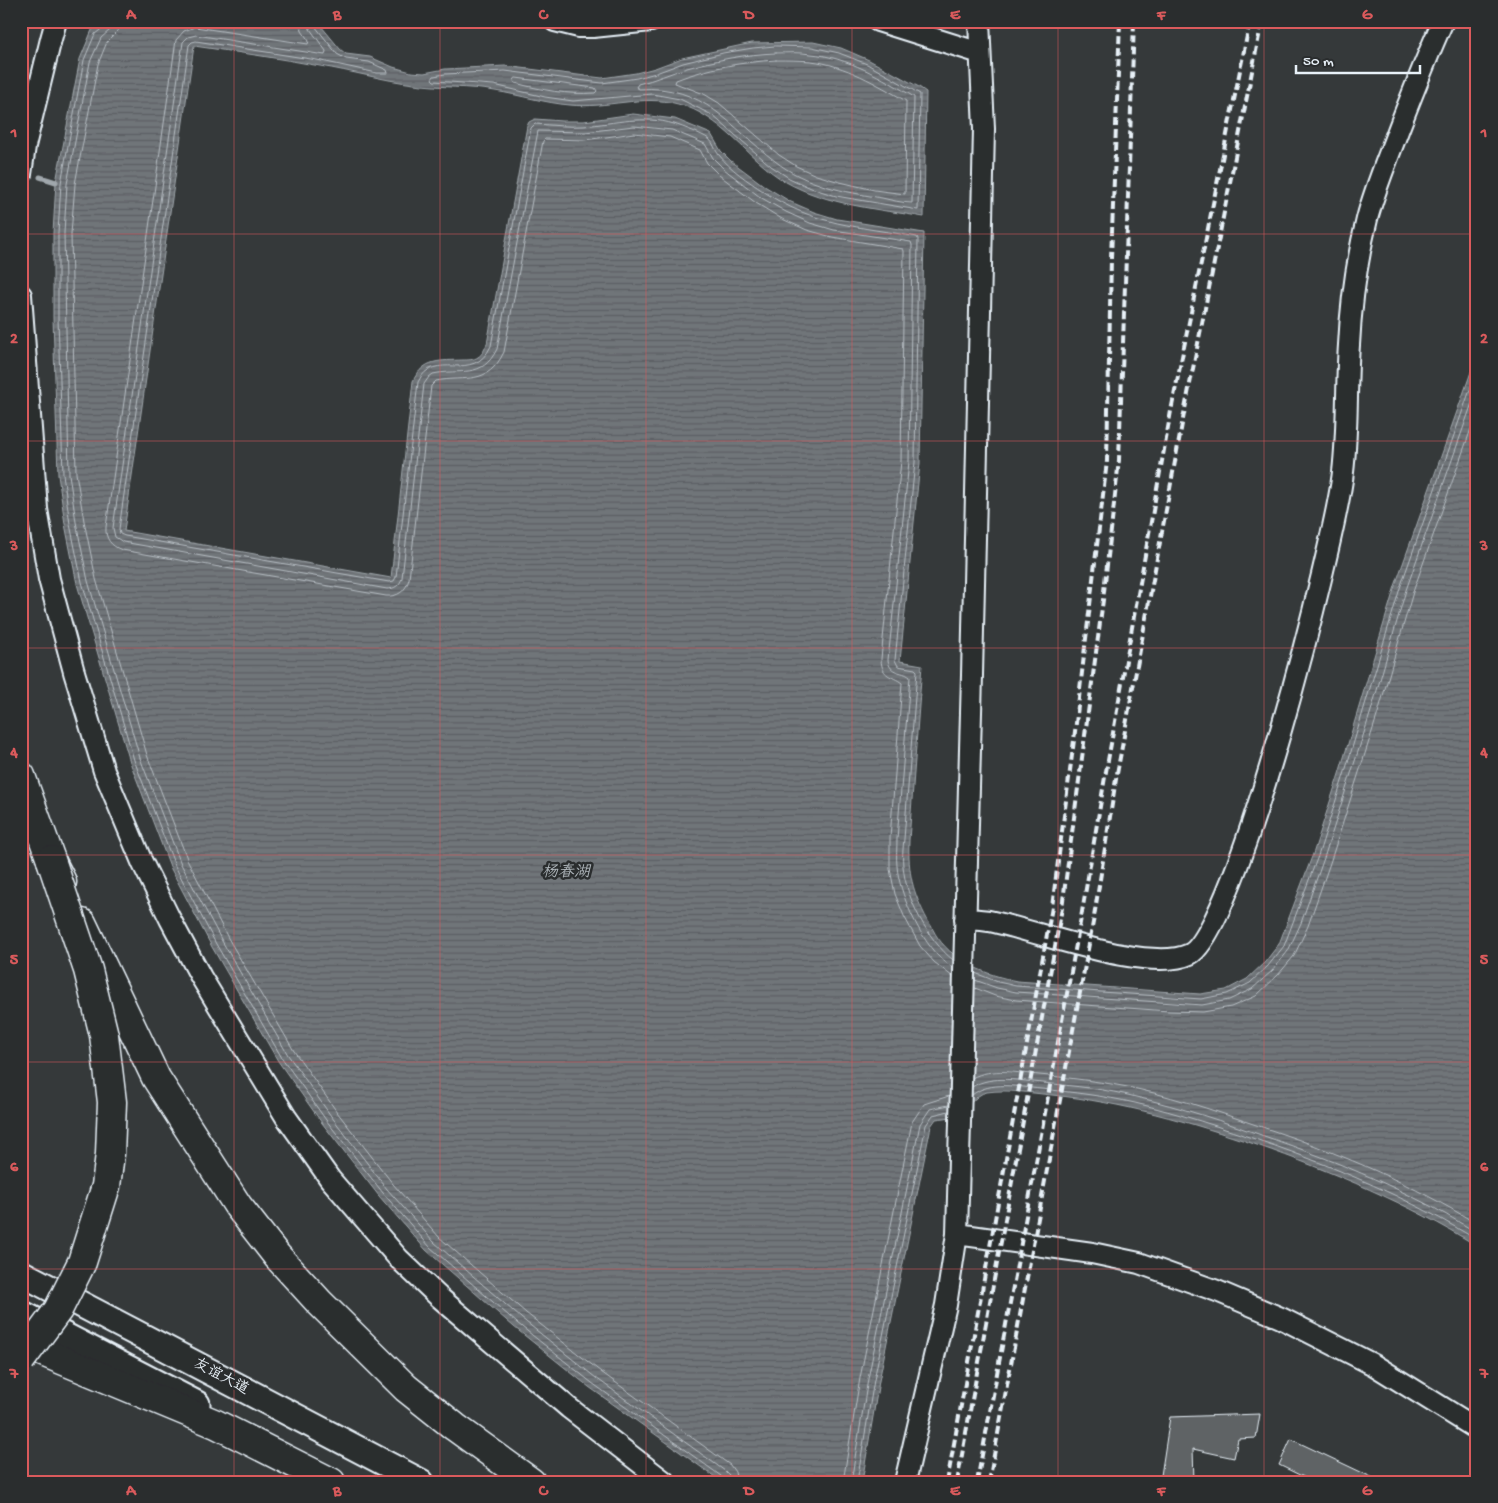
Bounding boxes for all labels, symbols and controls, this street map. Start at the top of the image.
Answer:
text: A [125,7,137,26]
text: B [332,7,342,26]
text: C [538,7,549,26]
text: D [742,7,755,26]
text: E [950,7,961,26]
text: F [1156,7,1167,26]
text: G [1362,7,1373,26]
scale bar [1296,42,1419,74]
text: 50 m [1303,53,1334,71]
text: 1 [10,125,17,144]
text: 1 [1480,125,1487,144]
text: 2 [10,331,18,350]
text: 2 [1480,331,1488,350]
text: 3 [9,538,18,557]
text: 3 [1479,538,1488,557]
text: 4 [9,745,18,764]
text: 4 [1479,745,1488,764]
water label: 杨春湖 [542,862,592,883]
text: 5 [10,952,19,971]
text: 5 [1480,952,1489,971]
text: 6 [10,1159,19,1178]
text: 6 [1480,1159,1489,1178]
street label: 友谊大道 [190,1355,252,1399]
text: 7 [9,1366,19,1385]
text: 7 [1479,1366,1489,1385]
text: A [125,1483,137,1502]
text: B [332,1483,342,1502]
text: C [538,1483,549,1502]
text: D [742,1483,755,1502]
text: E [950,1483,961,1502]
text: F [1156,1483,1167,1502]
text: G [1362,1483,1373,1502]

